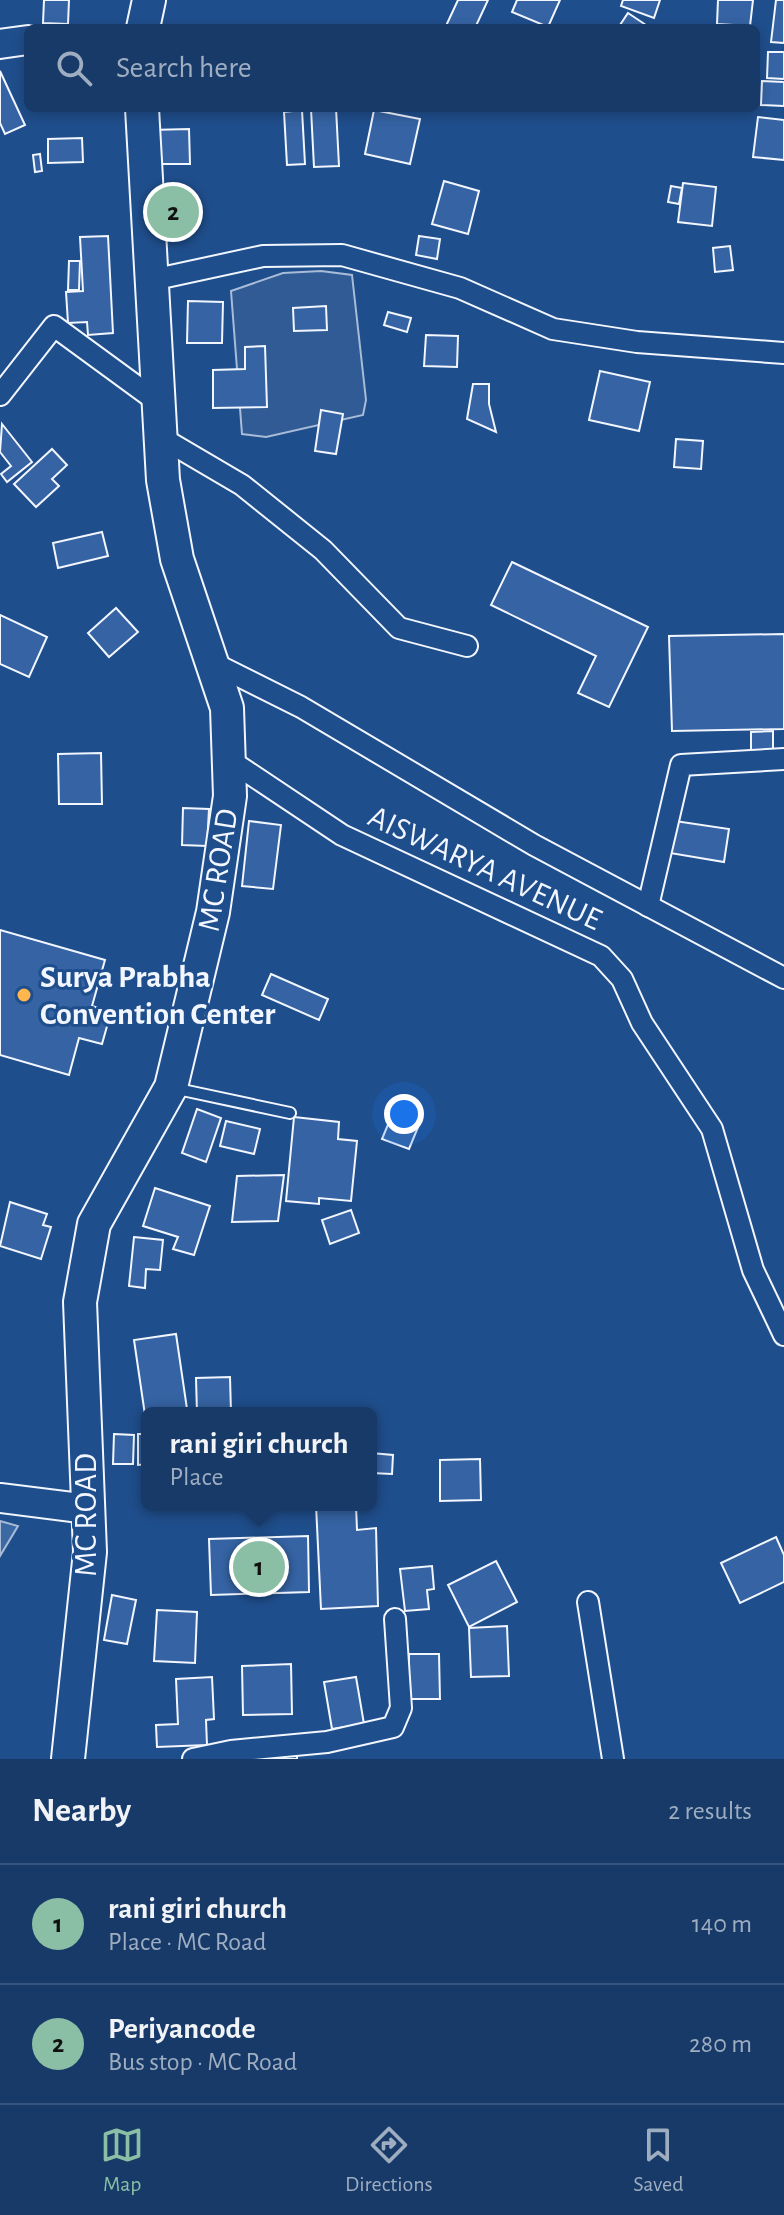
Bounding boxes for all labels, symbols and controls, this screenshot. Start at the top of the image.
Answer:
search box [24,24,760,112]
icon: search [52,46,96,90]
text: Search here [116,53,252,83]
pin: 2 [147,182,199,242]
street label: AISWARYA AVENUE [364,800,606,936]
street label: MC ROAD [193,806,243,934]
place label: Surya Prabha Convention Center [40,961,275,1030]
marker: Surya Prabha Convention Center [15,986,33,1004]
your location [384,1094,424,1134]
popup [141,1407,377,1511]
text: rani giri church [169,1429,349,1459]
street label: MC ROAD [70,1453,102,1577]
text: Place [169,1464,223,1490]
pin: 1 [233,1537,285,1597]
text: Nearby [32,1794,131,1828]
text: 2 results [668,1798,752,1824]
text: rani giri church [108,1894,287,1924]
text: 1 [53,1911,63,1937]
text: 140 m [692,1911,752,1937]
text: Place · MC Road [108,1929,267,1955]
text: Periyancode [108,2014,256,2044]
text: 2 [52,2031,64,2057]
text: 280 m [689,2031,752,2057]
text: Bus stop · MC Road [108,2049,297,2075]
tab: Map [100,2123,144,2197]
tab: Directions [345,2123,433,2197]
tab: Saved [633,2123,684,2197]

